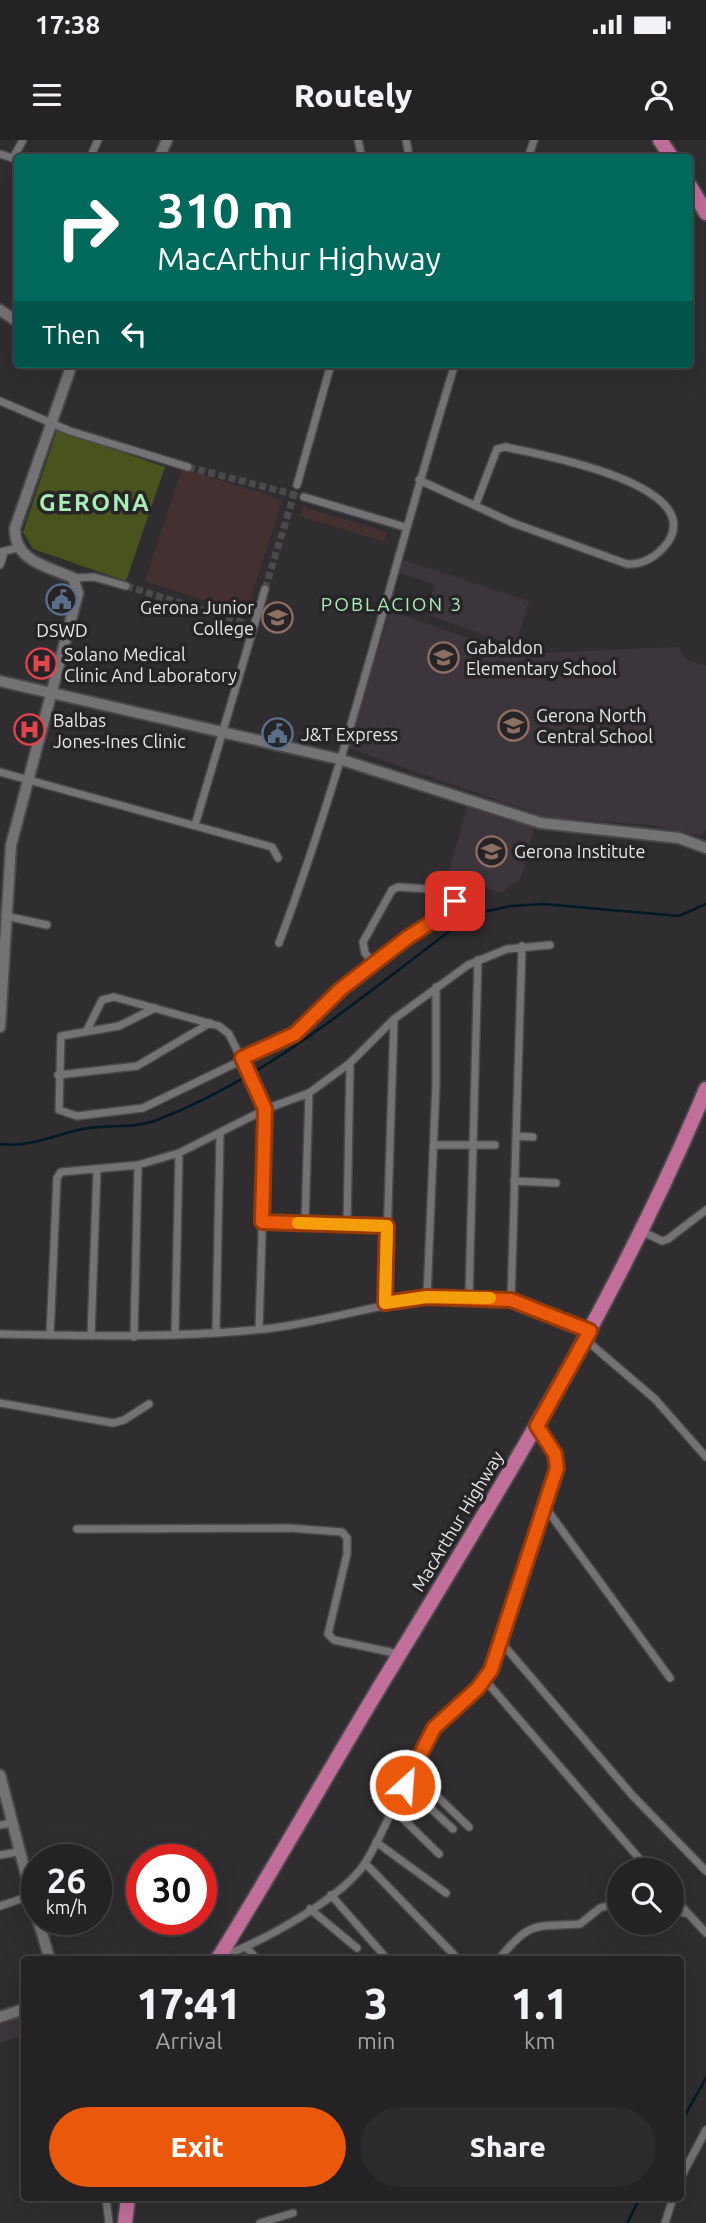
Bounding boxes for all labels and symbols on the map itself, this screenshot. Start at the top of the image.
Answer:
district label: GERONA [39,489,151,516]
public building icon: DSWD [45,582,79,616]
district label: POBLACION 3 [321,593,463,615]
place label: Gerona Junior College [140,597,254,638]
school or university icon: Gerona Junior College [260,600,294,634]
place label: DSWD [36,620,88,640]
place label: Gabaldon Elementary School [466,637,617,678]
school or university icon: Gabaldon Elementary School [426,640,460,674]
place label: Solano Medical Clinic And Laboratory [64,644,237,685]
hospital icon: Solano Medical Clinic And Laboratory [24,647,58,681]
place label: Gerona North Central School [536,705,653,746]
school or university icon: Gerona North Central School [496,708,530,742]
place label: Balbas Jones-Ines Clinic [53,710,186,751]
hospital icon: Balbas Jones-Ines Clinic [13,713,47,747]
public building icon: J&T Express [261,717,295,751]
place label: J&T Express [301,724,398,744]
school or university icon: Gerona Institute [474,834,508,868]
place label: Gerona Institute [514,841,645,861]
pin [425,871,485,931]
street label: MacArthur Highway [407,1447,507,1595]
position arrow [368,1748,442,1822]
speed limit sign: 30 [126,1844,217,1935]

